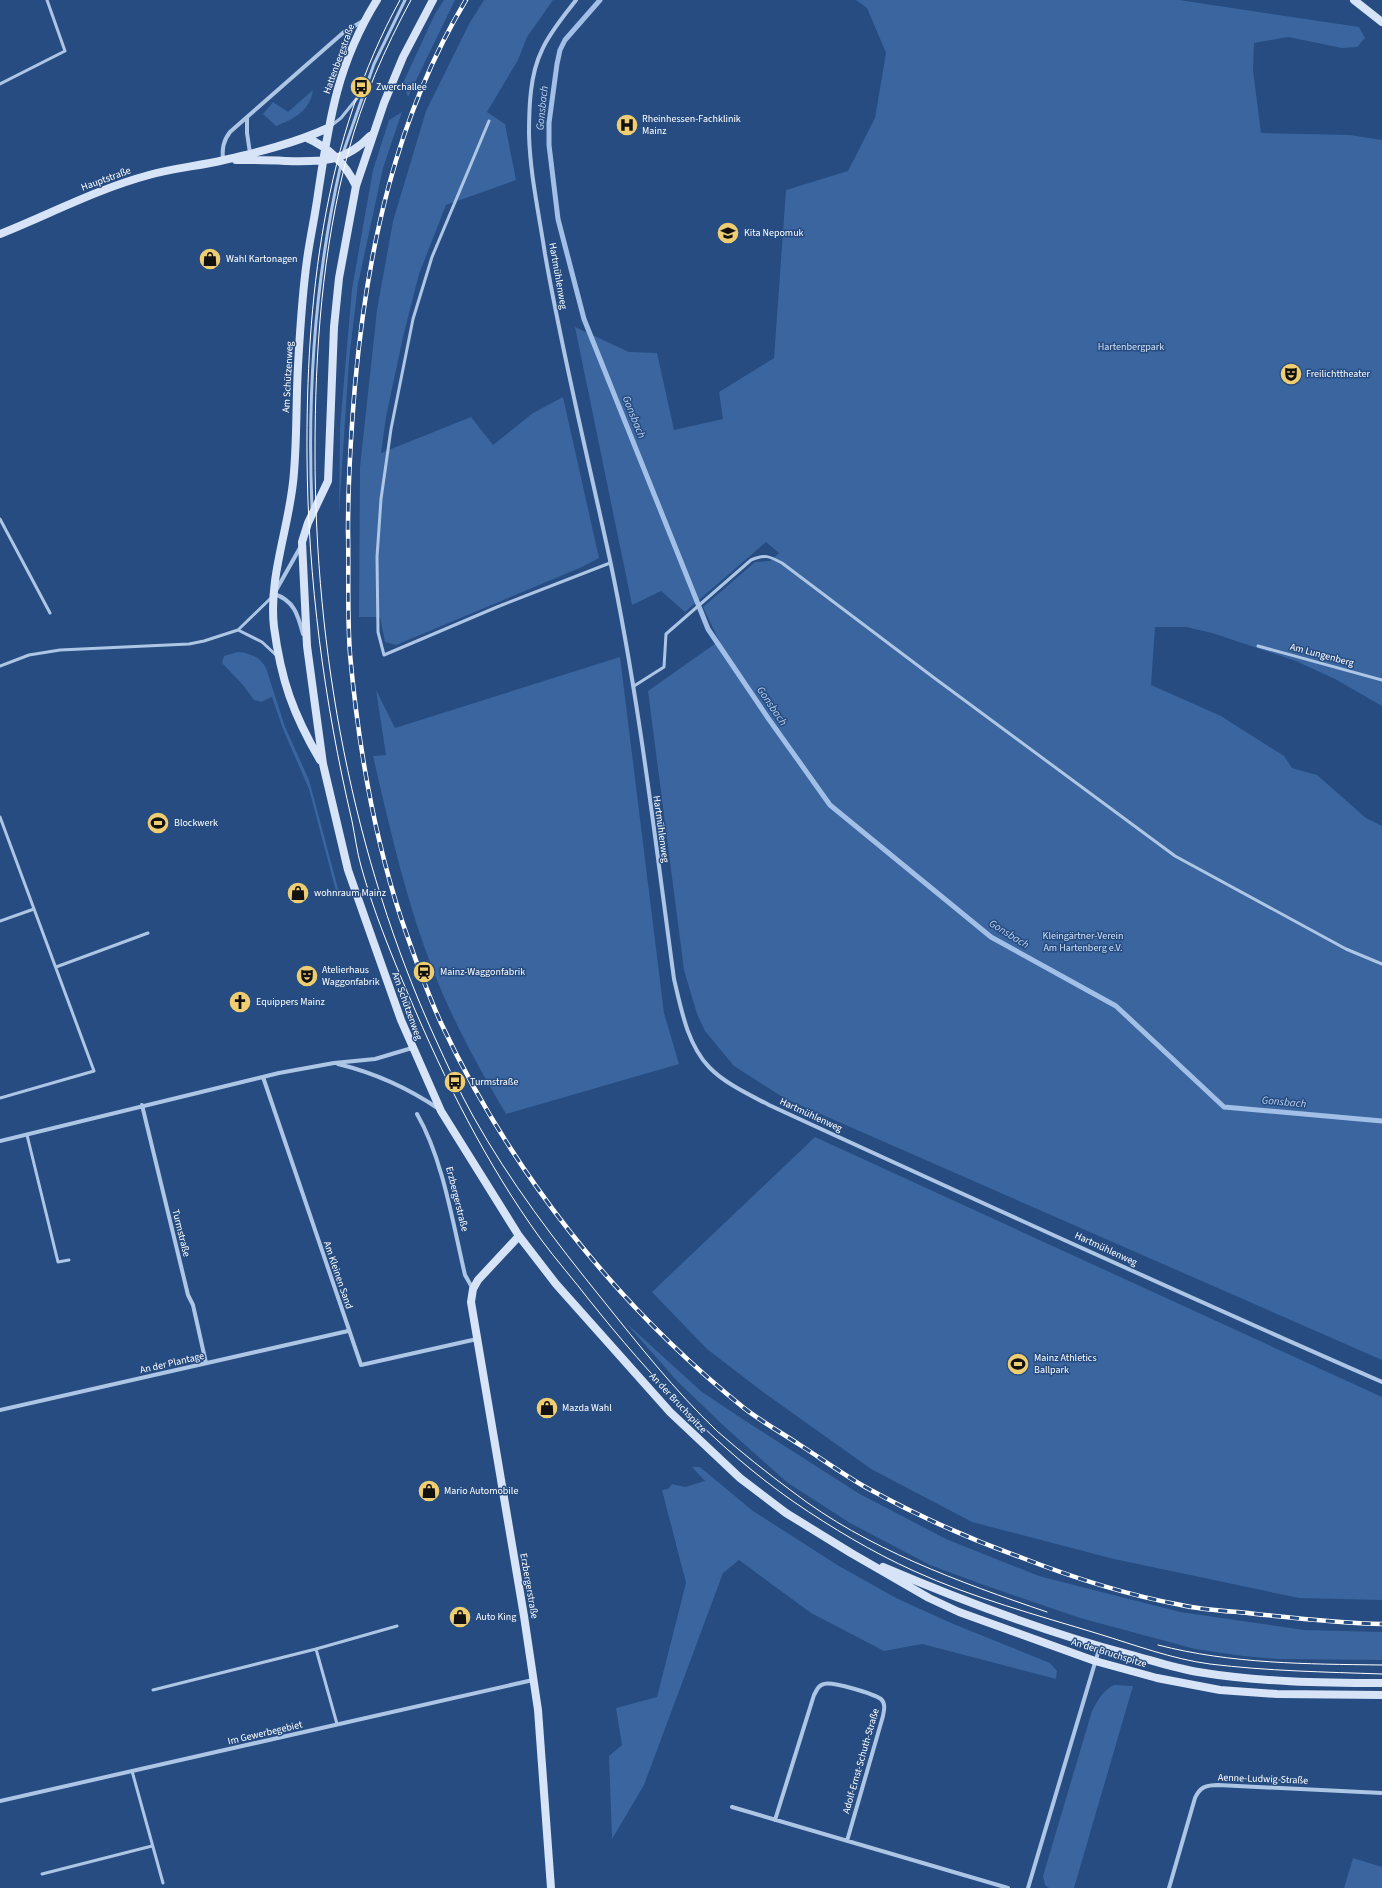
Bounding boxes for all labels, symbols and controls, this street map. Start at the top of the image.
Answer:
street label: Hattenbergstraße [320,22,358,96]
bus stop icon: Zwerchallee [348,74,374,100]
place label: Zwerchallee [376,80,427,94]
water label: Gonsbach [532,85,552,131]
hospital icon: Rheinhessen-Fachklinik Mainz [614,112,640,138]
place label: Rheinhessen-Fachklinik Mainz [642,112,741,138]
street label: Hauptstraße [79,164,133,194]
school or university icon: Kita Nepomuk [715,220,741,246]
place label: Kita Nepomuk [744,226,804,240]
street label: Hartmühlenweg [545,241,571,311]
shop icon: Wahl Kartonagen [197,246,223,272]
place label: Wahl Kartonagen [226,252,298,266]
park label: Hartenbergpark [1098,340,1164,354]
street label: Am Schützenweg [279,341,297,413]
theatre icon: Freilichttheater [1278,361,1304,387]
place label: Freilichttheater [1306,367,1370,381]
water label: Gonsbach [619,393,649,441]
street label: Am Lungenberg [1288,640,1356,670]
water label: Gonsbach [753,683,791,729]
street label: Hartmühlenweg [649,795,673,863]
sports icon: Blockwerk [145,810,171,836]
place label: Blockwerk [174,816,218,830]
shop icon: wohnraum Mainz [285,880,311,906]
place label: wohnraum Mainz [314,886,386,900]
water label: Gonsbach [986,916,1032,952]
park label: Kleingärtner-Verein Am Hartenberg e.V. [1043,929,1123,955]
station icon: Mainz-Waggonfabrik [411,959,437,985]
theatre icon: Atelierhaus Waggonfabrik [294,963,320,989]
place label: Atelierhaus Waggonfabrik [322,963,380,989]
place label: Mainz-Waggonfabrik [440,965,525,979]
street label: Am Schützenweg [388,970,426,1042]
church icon: Equippers Mainz [227,989,253,1015]
place label: Equippers Mainz [256,995,325,1009]
bus stop icon: Turmstraße [442,1069,468,1095]
place label: Turmstraße [470,1075,519,1089]
water label: Gonsbach [1261,1093,1307,1111]
street label: Hartmühlenweg [777,1094,845,1136]
street label: Erzbergerstraße [442,1165,472,1233]
street label: Turmstraße [168,1208,194,1258]
street label: Hartmühlenweg [1072,1228,1140,1270]
street label: Am Kleinen Sand [320,1239,356,1311]
street label: An der Plantage [138,1349,206,1377]
sports icon: Mainz Athletics Ballpark [1005,1351,1031,1377]
place label: Mainz Athletics Ballpark [1034,1351,1097,1377]
street label: An der Bruchspitze [646,1370,710,1436]
shop icon: Mazda Wahl [534,1395,560,1421]
place label: Mazda Wahl [562,1401,612,1415]
shop icon: Mario Automobile [416,1478,442,1504]
place label: Mario Automobile [444,1484,518,1498]
street label: Erzbergerstraße [516,1552,542,1620]
shop icon: Auto King [447,1604,473,1630]
place label: Auto King [476,1610,516,1624]
street label: An der Bruchspitze [1069,1635,1149,1671]
street label: Adolf-Ernst-Schuth-Straße [839,1707,883,1815]
street label: Im Gewerbegebiet [226,1717,304,1748]
street label: Aenne-Ludwig-Straße [1218,1770,1308,1788]

